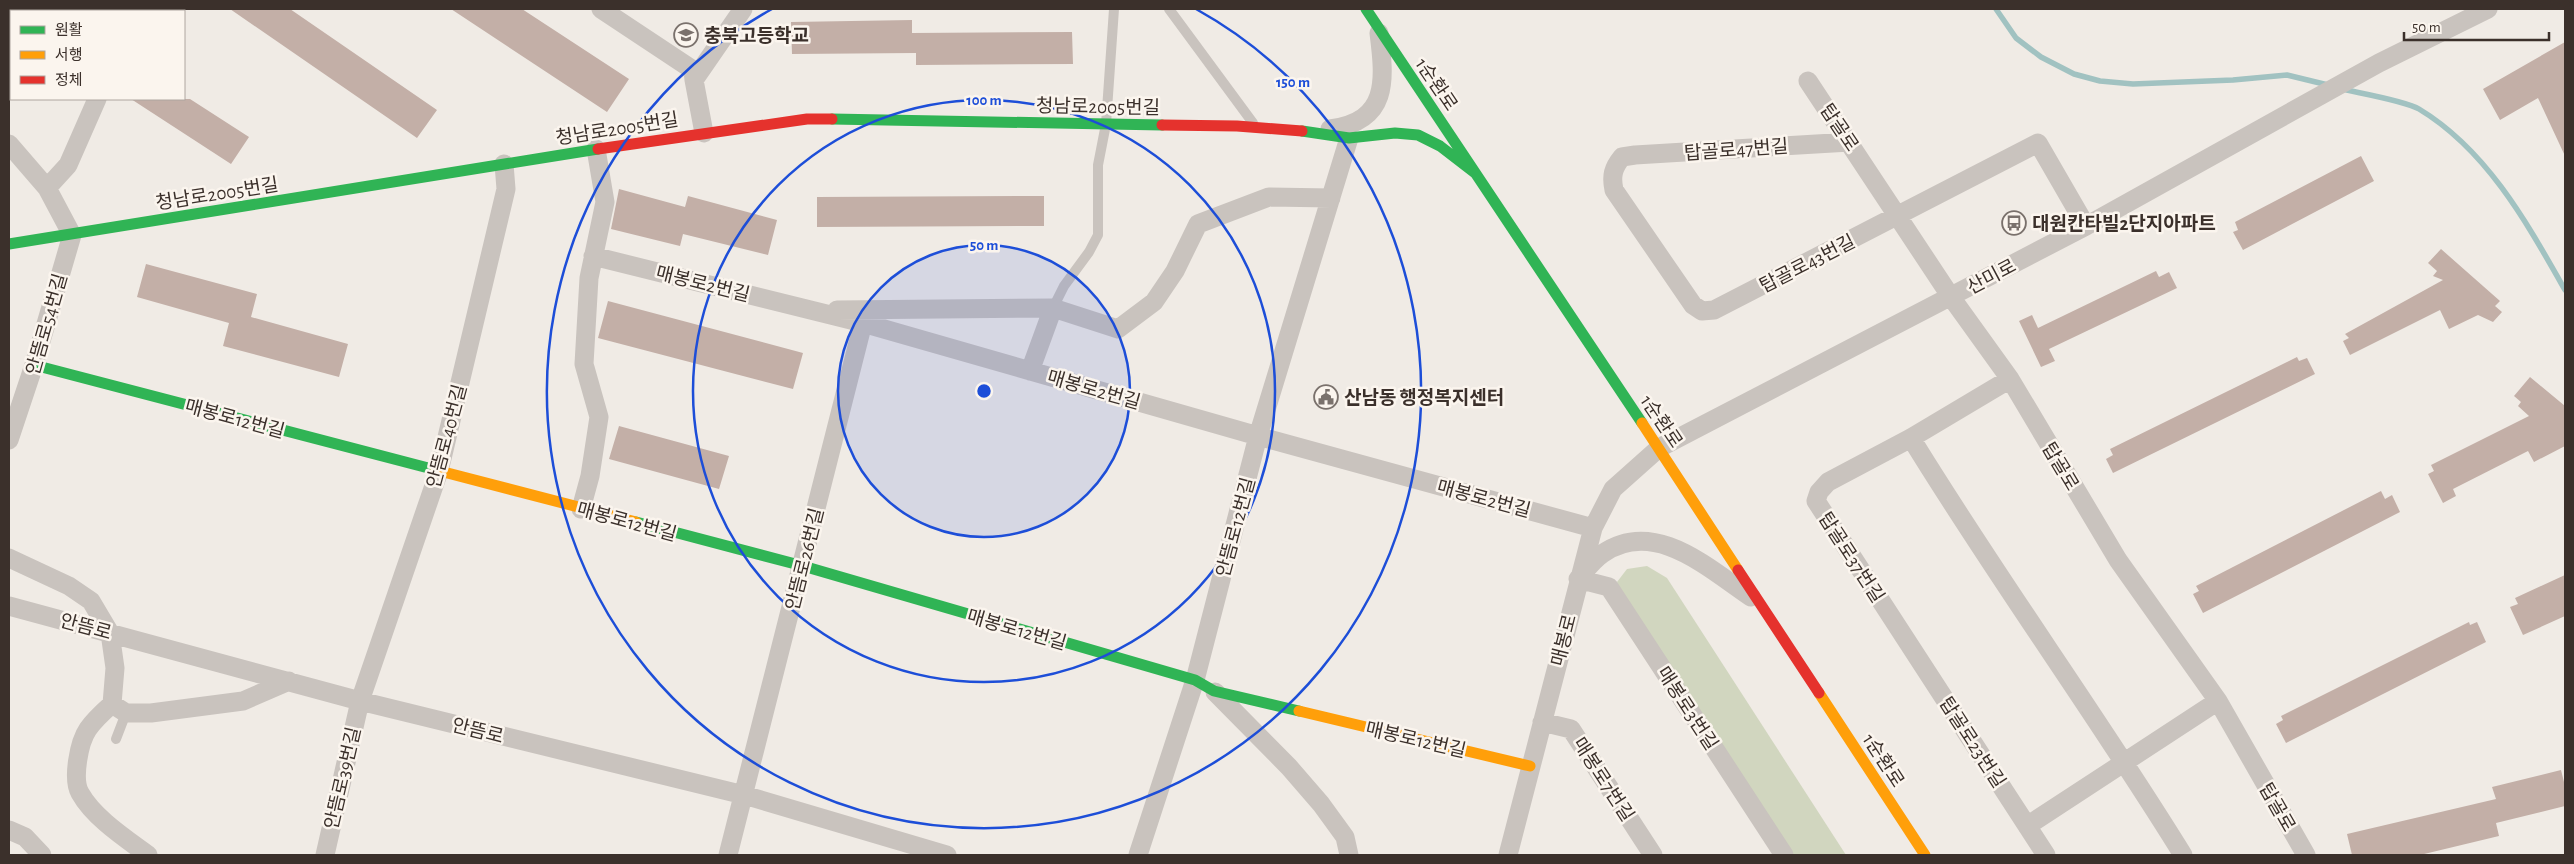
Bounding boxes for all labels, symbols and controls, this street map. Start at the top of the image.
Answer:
legend [10,10,185,100]
scale bar [2404,10,2549,42]
text: 50 m [2412,20,2441,35]
text: 원활 [55,22,83,38]
school or university icon: 충북고등학교 [673,22,699,48]
place label: 충북고등학교 [704,25,809,46]
text: 서행 [55,47,83,63]
street label: 1순환로 [1411,55,1461,115]
text: 정체 [55,72,83,88]
text: 150 m [1276,75,1310,90]
text: 100 m [966,93,1002,108]
street label: 청남로2005번길 [1036,96,1160,118]
street label: 탑골로 [1816,100,1862,155]
street label: 청남로2005번길 [554,109,680,149]
street label: 탑골로47번길 [1683,136,1789,164]
street label: 청남로2005번길 [154,174,280,214]
bus stop icon: 대원칸타빌2단지아파트 [2001,210,2027,236]
place label: 대원칸타빌2단지아파트 [2032,214,2216,234]
street label: 탑골로43번길 [1756,231,1858,296]
text: 50 m [970,238,998,253]
street label: 산미로 [1964,256,2019,298]
street label: 매봉로2번길 [654,263,752,305]
street label: 안뜸로54번길 [23,271,71,377]
street label: 매봉로2번길 [1045,367,1143,413]
street label: 안뜸로40번길 [424,382,470,490]
centre of rings [975,382,993,400]
public building icon: 산남동 행정복지센터 [1313,384,1339,410]
place label: 산남동 행정복지센터 [1344,388,1504,408]
street label: 1순환로 [1636,392,1686,452]
street label: 매봉로12번길 [183,396,287,442]
street label: 탑골로 [2038,439,2082,494]
street label: 안뜸로12번길 [1213,475,1259,579]
street label: 매봉로2번길 [1435,477,1533,521]
street label: 매봉로12번길 [575,499,679,545]
street label: 안뜸로26번길 [783,506,827,613]
street label: 탑골로37번길 [1815,509,1888,606]
street label: 매봉로12번길 [965,606,1069,654]
street label: 안뜸로 [58,611,114,643]
street label: 매봉로 [1548,612,1580,668]
street label: 매봉로3번길 [1653,663,1721,754]
street label: 탑골로23번길 [1935,694,2009,792]
street label: 안뜸로 [450,715,506,747]
street label: 매봉로12번길 [1364,719,1468,761]
street label: 안뜸로39번길 [322,725,364,831]
street label: 1순환로 [1859,730,1908,791]
street label: 매봉로7번길 [1569,734,1638,825]
street label: 탑골로 [2255,780,2299,835]

